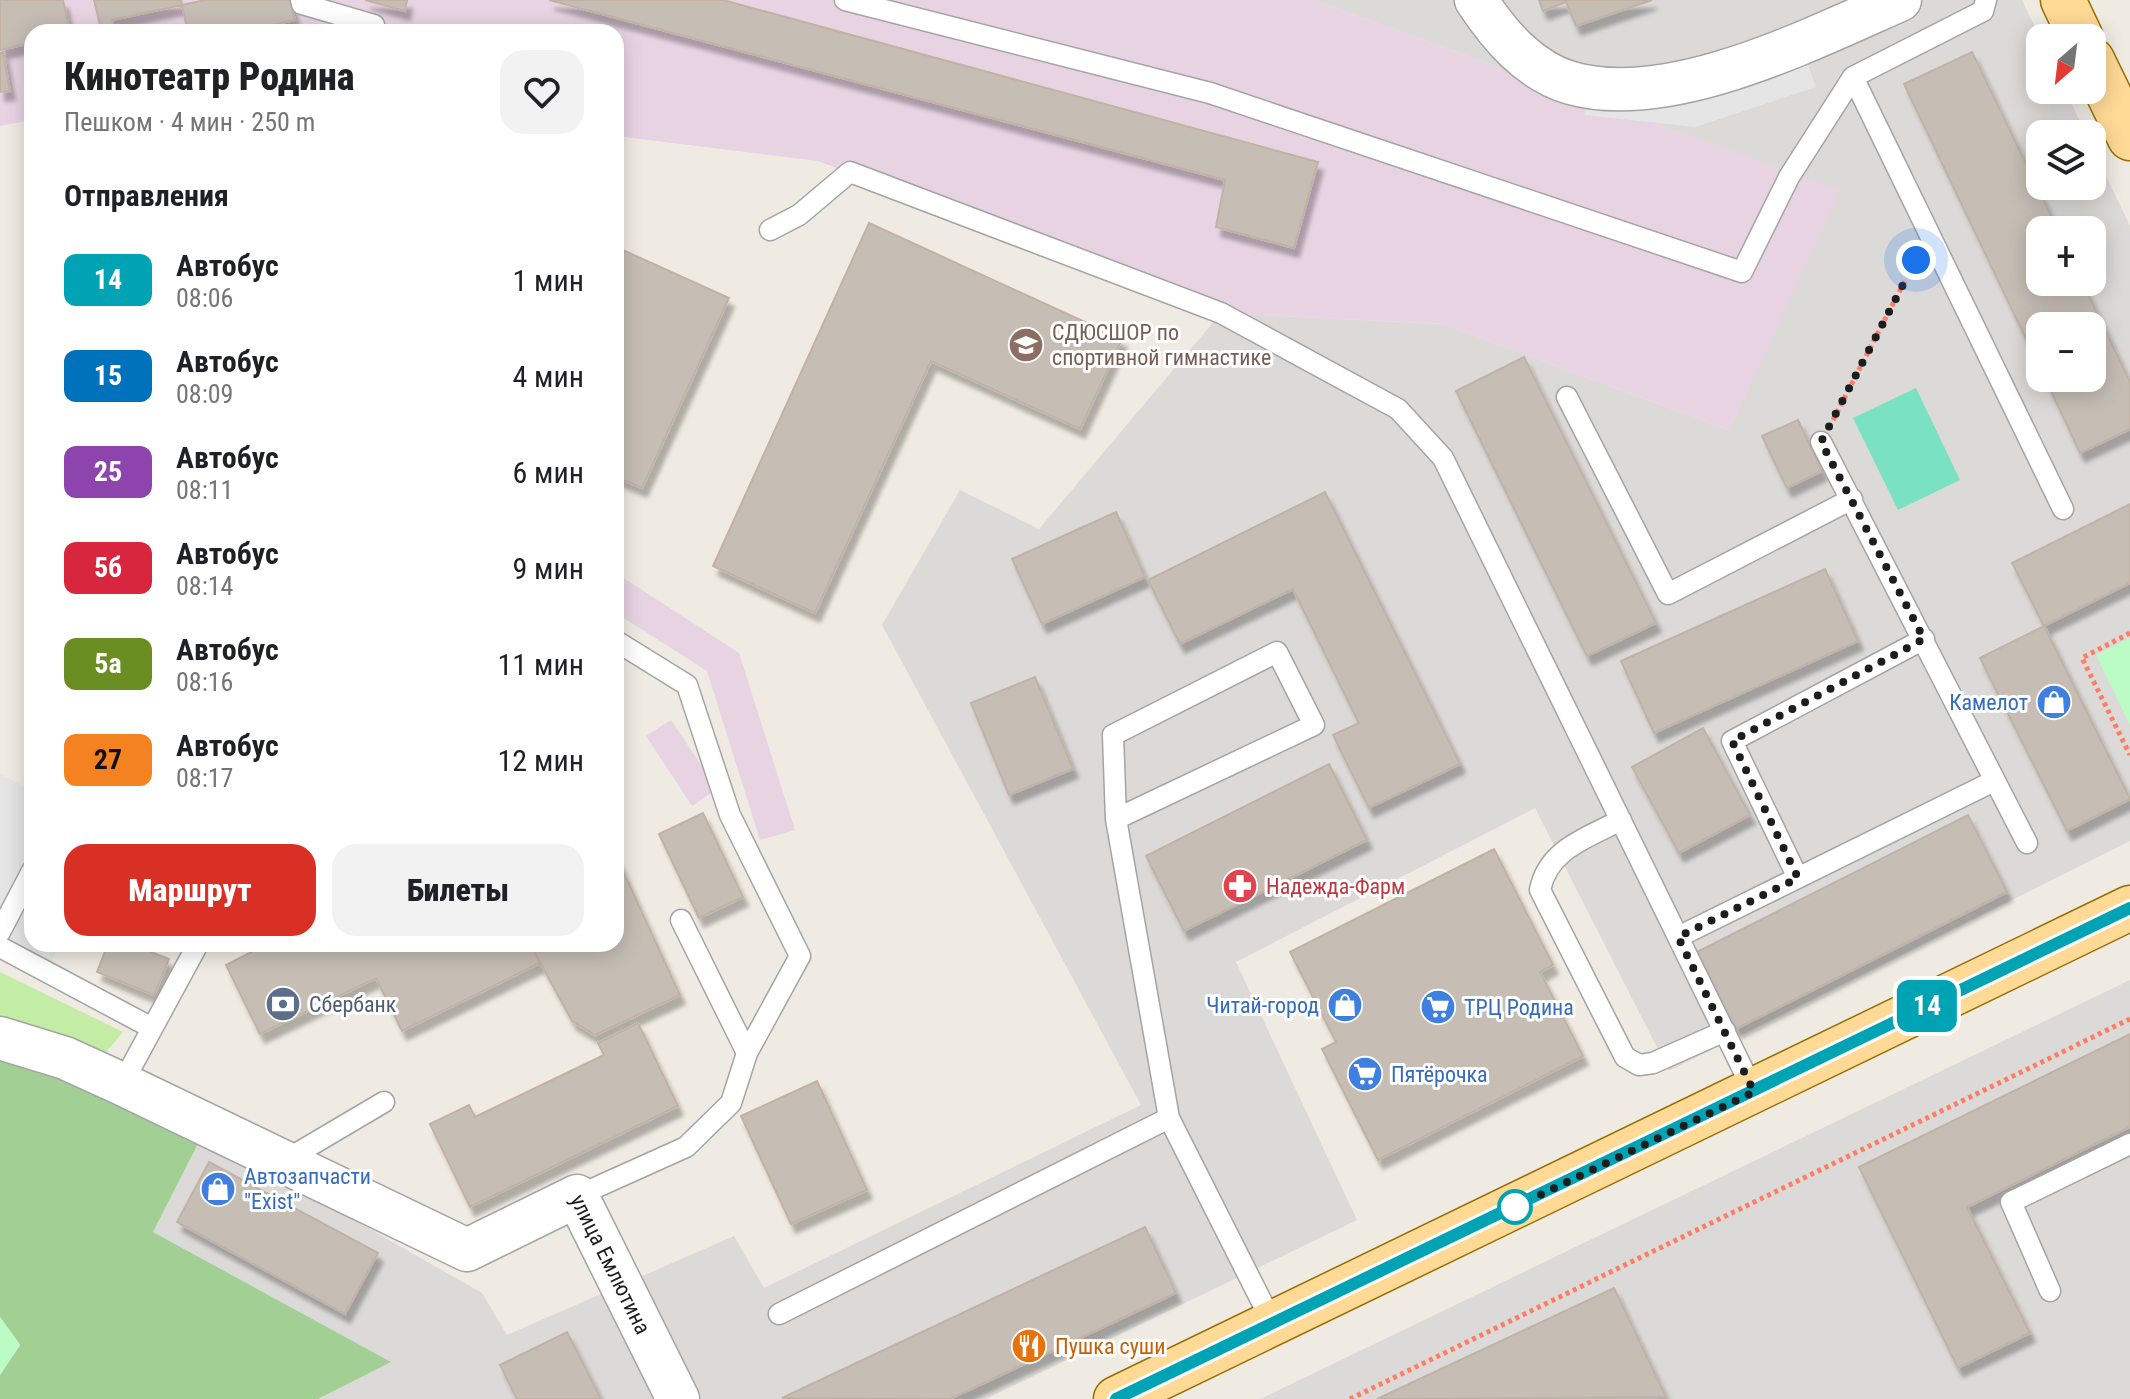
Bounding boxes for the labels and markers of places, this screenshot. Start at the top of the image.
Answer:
place label: СДЮСШОР по спортивной гимнастике [1052,320,1271,370]
school or university icon: СДЮСШОР по спортивной гимнастике [1007,326,1045,364]
shop icon: Камелот [2035,683,2073,721]
place label: Камелот [1949,690,2028,715]
pharmacy icon: Надежда-Фарм [1221,867,1259,905]
place label: Надежда-Фарм [1266,874,1405,899]
bank icon: Сбербанк [264,985,302,1023]
shop icon: Читай-город [1326,986,1364,1024]
supermarket icon: ТРЦ Родина [1419,988,1457,1026]
place label: Сбербанк [309,992,397,1017]
place label: Читай-город [1206,993,1319,1018]
place label: ТРЦ Родина [1464,995,1574,1020]
supermarket icon: Пятёрочка [1346,1055,1384,1093]
place label: Пятёрочка [1391,1062,1488,1087]
place label: Автозапчасти "Exist" [244,1164,371,1214]
shop icon: Автозапчасти "Exist" [199,1170,237,1208]
unlabelled marker [1498,1190,1532,1224]
restaurant icon: Пушка суши [1010,1327,1048,1365]
place label: Пушка суши [1055,1334,1165,1359]

